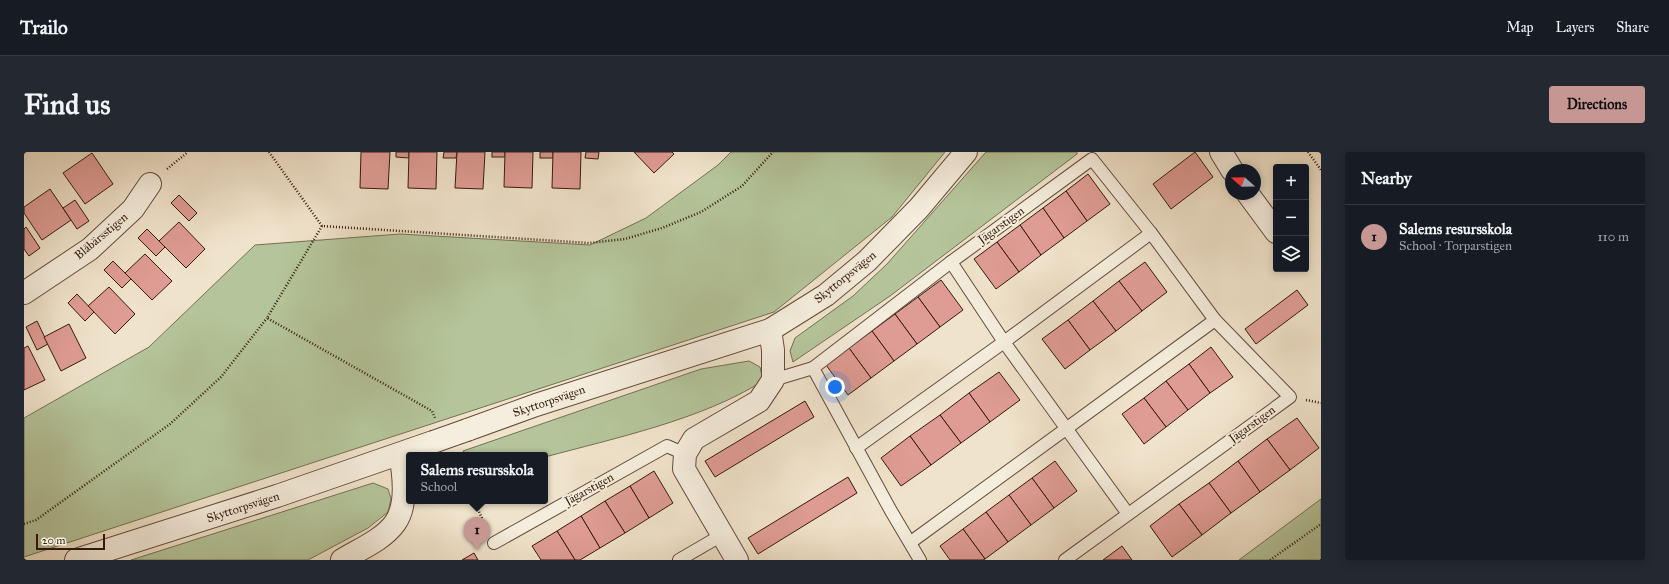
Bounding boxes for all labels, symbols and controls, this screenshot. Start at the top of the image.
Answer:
text: Trailo [20,16,68,39]
text: Map [1506,19,1534,36]
text: Layers [1556,19,1594,36]
text: Share [1616,19,1649,36]
button: Directions [1549,86,1645,123]
text: Find us [24,87,110,122]
north arrow [1225,164,1261,200]
map controls [1273,164,1309,272]
button: + [1273,164,1309,200]
text: Nearby [1361,168,1412,189]
button: − [1273,200,1309,236]
street label: Jägarstigen [973,203,1028,248]
street label: Blåbärsstigen [72,209,131,263]
text: Salems resursskola [1399,220,1512,238]
text: 1 [1371,229,1377,245]
text: 110 m [1597,229,1629,245]
button: layers [1273,236,1309,272]
text: School · Torparstigen [1399,238,1512,254]
street label: Skyttorpsvägen [811,247,880,307]
your location [825,377,845,397]
street label: Skyttorpsvägen [511,382,588,421]
street label: Jägarstigen [1224,402,1279,447]
popup [406,452,548,504]
text: Salems resursskola [420,461,534,479]
street label: Jägarstigen [560,470,617,510]
text: School [420,479,457,495]
street label: Skyttorpsvägen [205,489,282,526]
pin: 1 [464,517,490,550]
scale bar [36,532,105,551]
text: 20 m [42,534,65,547]

